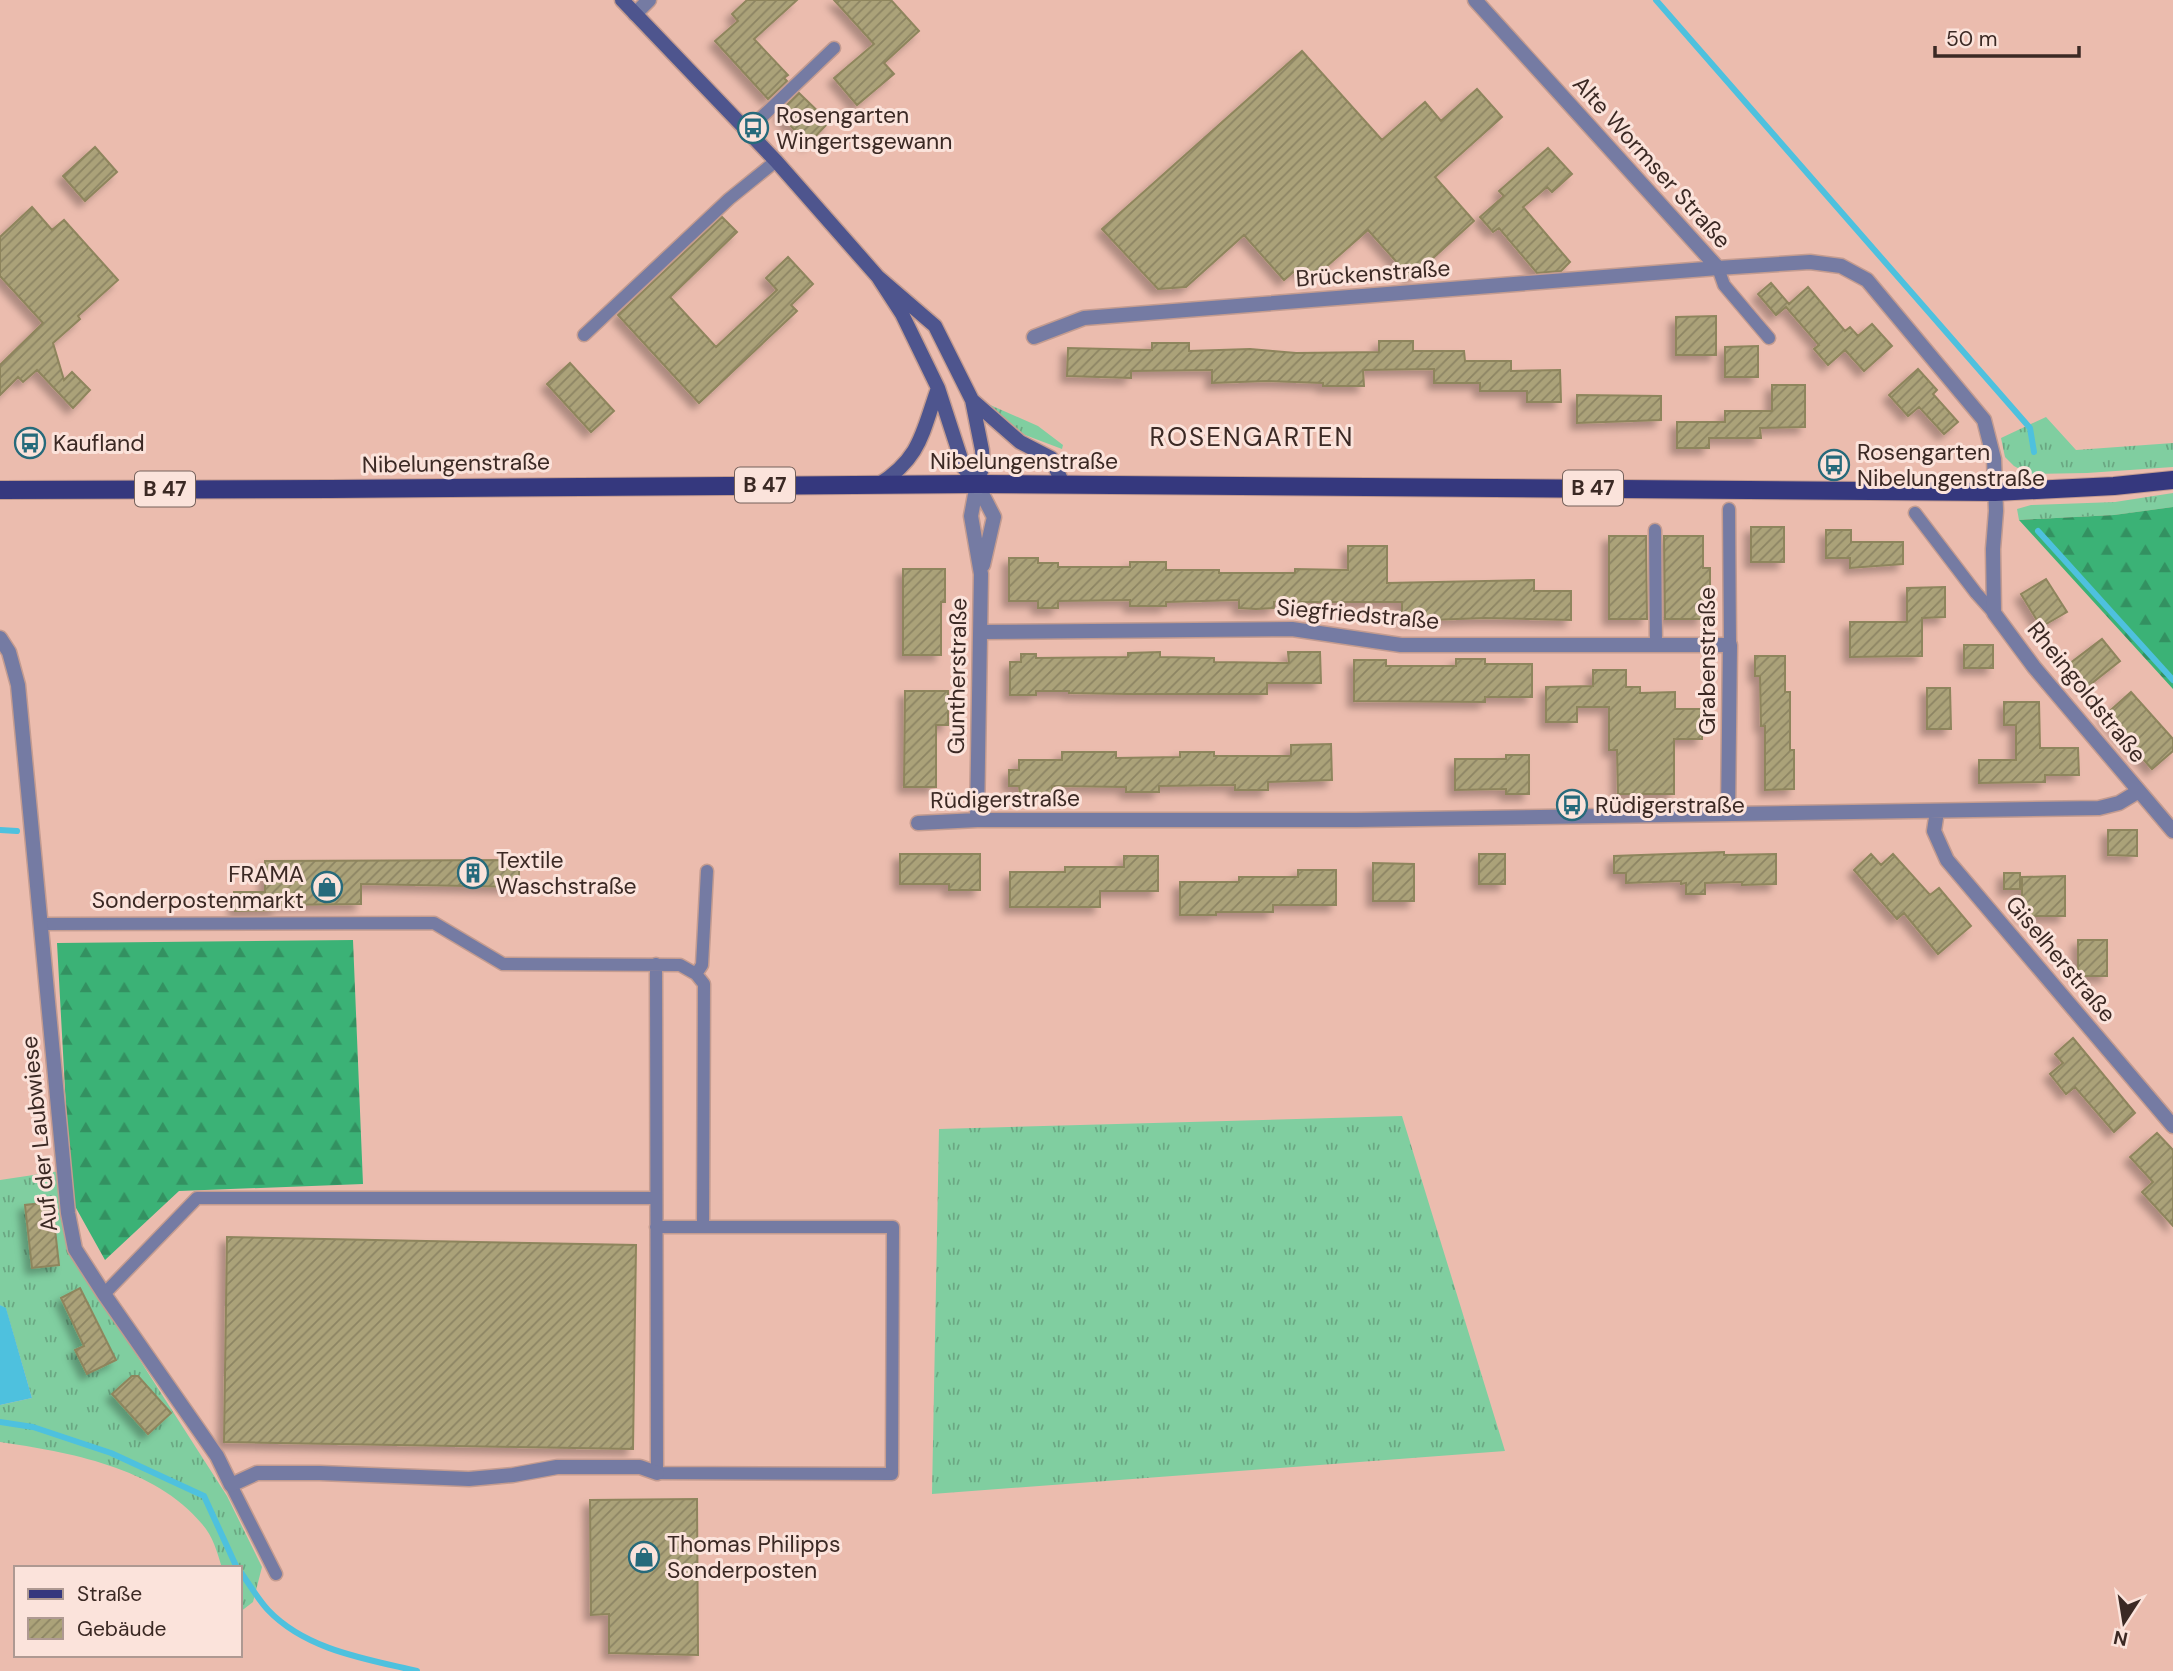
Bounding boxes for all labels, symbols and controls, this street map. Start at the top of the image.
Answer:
scale bar [1935,14,2078,58]
text: 50 m [1946,25,1997,53]
street label: Alte Wormser Straße [1566,69,1738,255]
place label: Rosengarten Wingertsgewann [776,100,953,156]
bus stop icon: Rosengarten Wingertsgewann [736,111,770,145]
street label: Brückenstraße [1295,253,1451,293]
district label: ROSENGARTEN [1150,420,1354,454]
bus stop icon: Kaufland [13,426,47,460]
place label: Kaufland [53,428,145,458]
place label: Rosengarten Nibelungenstraße [1857,437,2045,493]
street label: Nibelungenstraße [362,446,550,480]
street label: Nibelungenstraße [930,446,1118,476]
bus stop icon: Rosengarten Nibelungenstraße [1817,448,1851,482]
road number: B 47 [735,468,795,503]
road number: B 47 [1563,470,1623,505]
road number: B 47 [135,472,195,506]
street label: Grabenstraße [1692,587,1722,735]
street label: Siegfriedstraße [1275,592,1441,636]
street label: Guntherstraße [941,597,973,755]
street label: Rheingoldstraße [2021,615,2153,769]
street label: Rüdigerstraße [930,783,1080,815]
bus stop icon: Rüdigerstraße [1555,788,1589,822]
place label: Rüdigerstraße [1595,790,1745,820]
place label: Textile Waschstraße [496,845,637,901]
building icon: Textile Waschstraße [456,856,490,890]
place label: FRAMA Sonderpostenmarkt [92,859,304,915]
shop icon: FRAMA Sonderpostenmarkt [310,870,344,904]
street label: Giselherstraße [1999,889,2123,1029]
street label: Auf der Laubwiese [14,1035,64,1233]
place label: Thomas Philipps Sonderposten [667,1529,841,1585]
shop icon: Thomas Philipps Sonderposten [627,1540,661,1574]
legend [14,1566,242,1657]
text: Straße [77,1580,142,1608]
north arrow [2089,1587,2159,1657]
text: Gebäude [77,1615,167,1643]
text: N [2111,1624,2130,1652]

